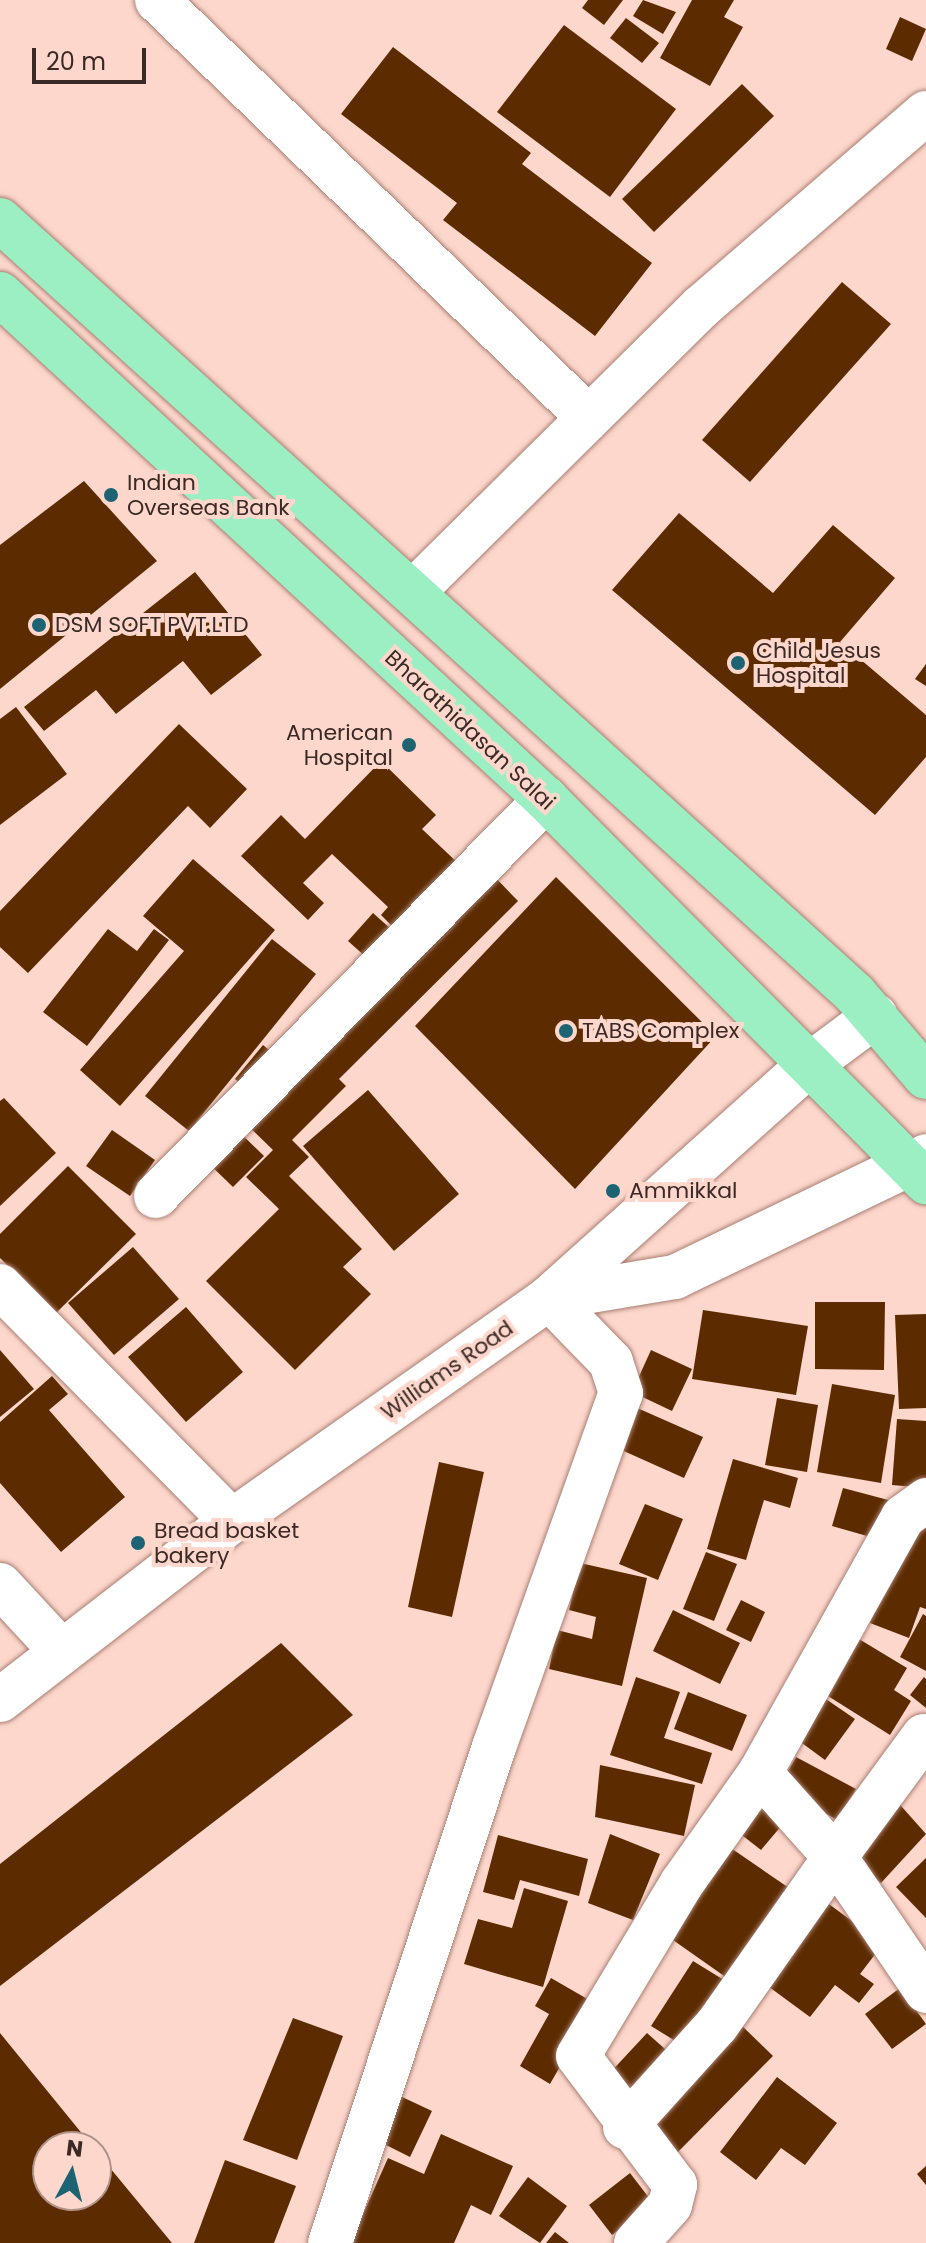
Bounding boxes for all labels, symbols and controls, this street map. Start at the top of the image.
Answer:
scale bar [36,32,150,82]
text: 20 m [46,45,106,78]
place label: Indian Overseas Bank [127,469,290,520]
marker: Indian Overseas Bank [102,486,120,504]
place label: DSM SOFT PVT.LTD [55,612,248,638]
marker: DSM SOFT PVT.LTD [30,616,48,634]
place label: Child Jesus Hospital [756,637,881,688]
street label: Bharathidasan Salai [380,644,560,816]
marker: Child Jesus Hospital [727,652,749,674]
place label: American Hospital [286,719,393,770]
marker: American Hospital [400,736,418,754]
place label: TABS Complex [582,1018,739,1044]
marker: TABS Complex [557,1022,575,1040]
place label: Ammikkal [629,1178,738,1204]
marker: Ammikkal [604,1182,622,1200]
street label: Williams Road [376,1315,518,1425]
place label: Bread basket bakery [154,1517,299,1568]
marker: Bread basket bakery [129,1534,147,1552]
north arrow [32,2131,112,2211]
text: N [65,2132,85,2165]

